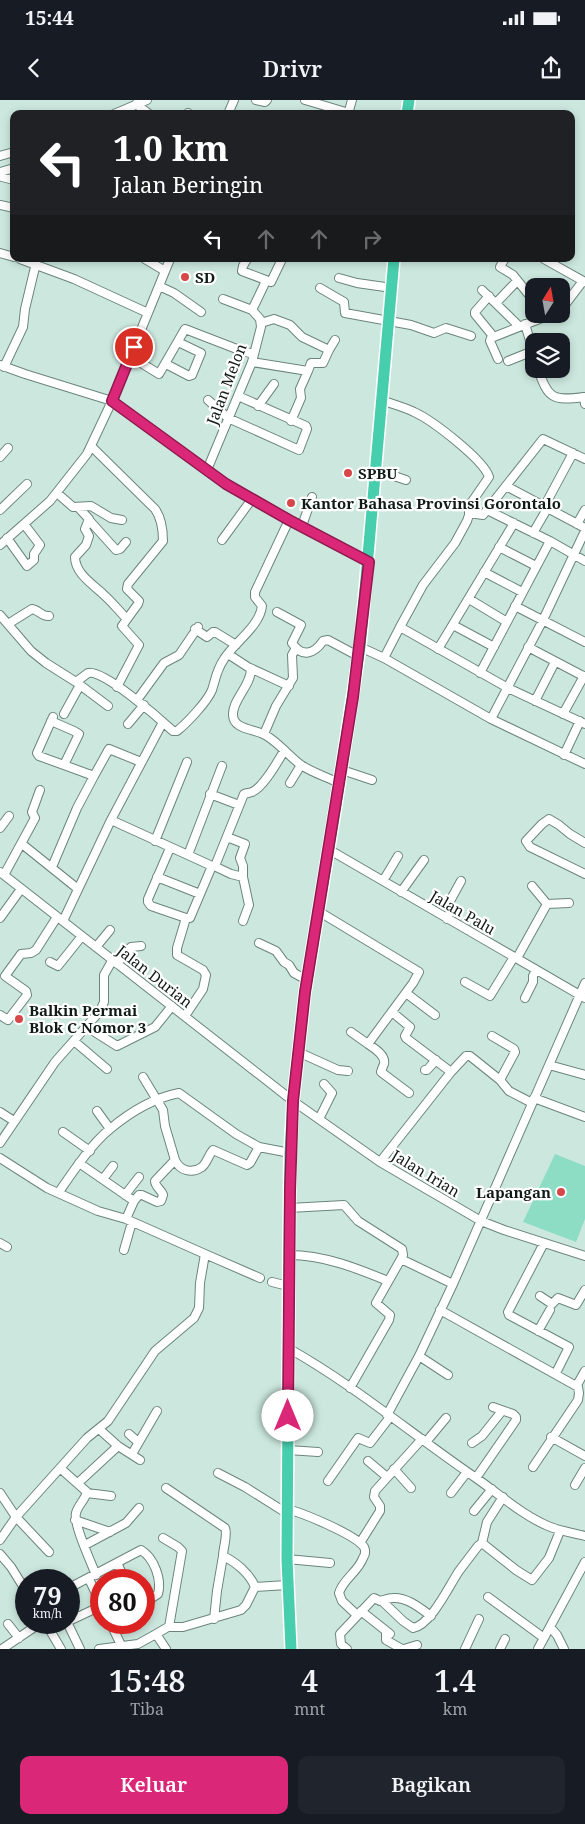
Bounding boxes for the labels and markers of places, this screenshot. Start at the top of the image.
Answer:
place label: SD [195,267,215,287]
marker: SD [179,271,191,283]
pin [113,326,155,368]
place label: SPBU [358,463,398,483]
marker: SPBU [342,467,354,479]
place label: Kantor Bahasa Provinsi Gorontalo [301,493,561,513]
marker: Kantor Bahasa Provinsi Gorontalo [285,497,297,509]
place label: Balkin Permai Blok C Nomor 3 [29,1000,146,1037]
marker: Balkin Permai Blok C Nomor 3 [13,1013,25,1025]
place label: Lapangan [476,1182,551,1202]
marker: Lapangan [555,1186,567,1198]

